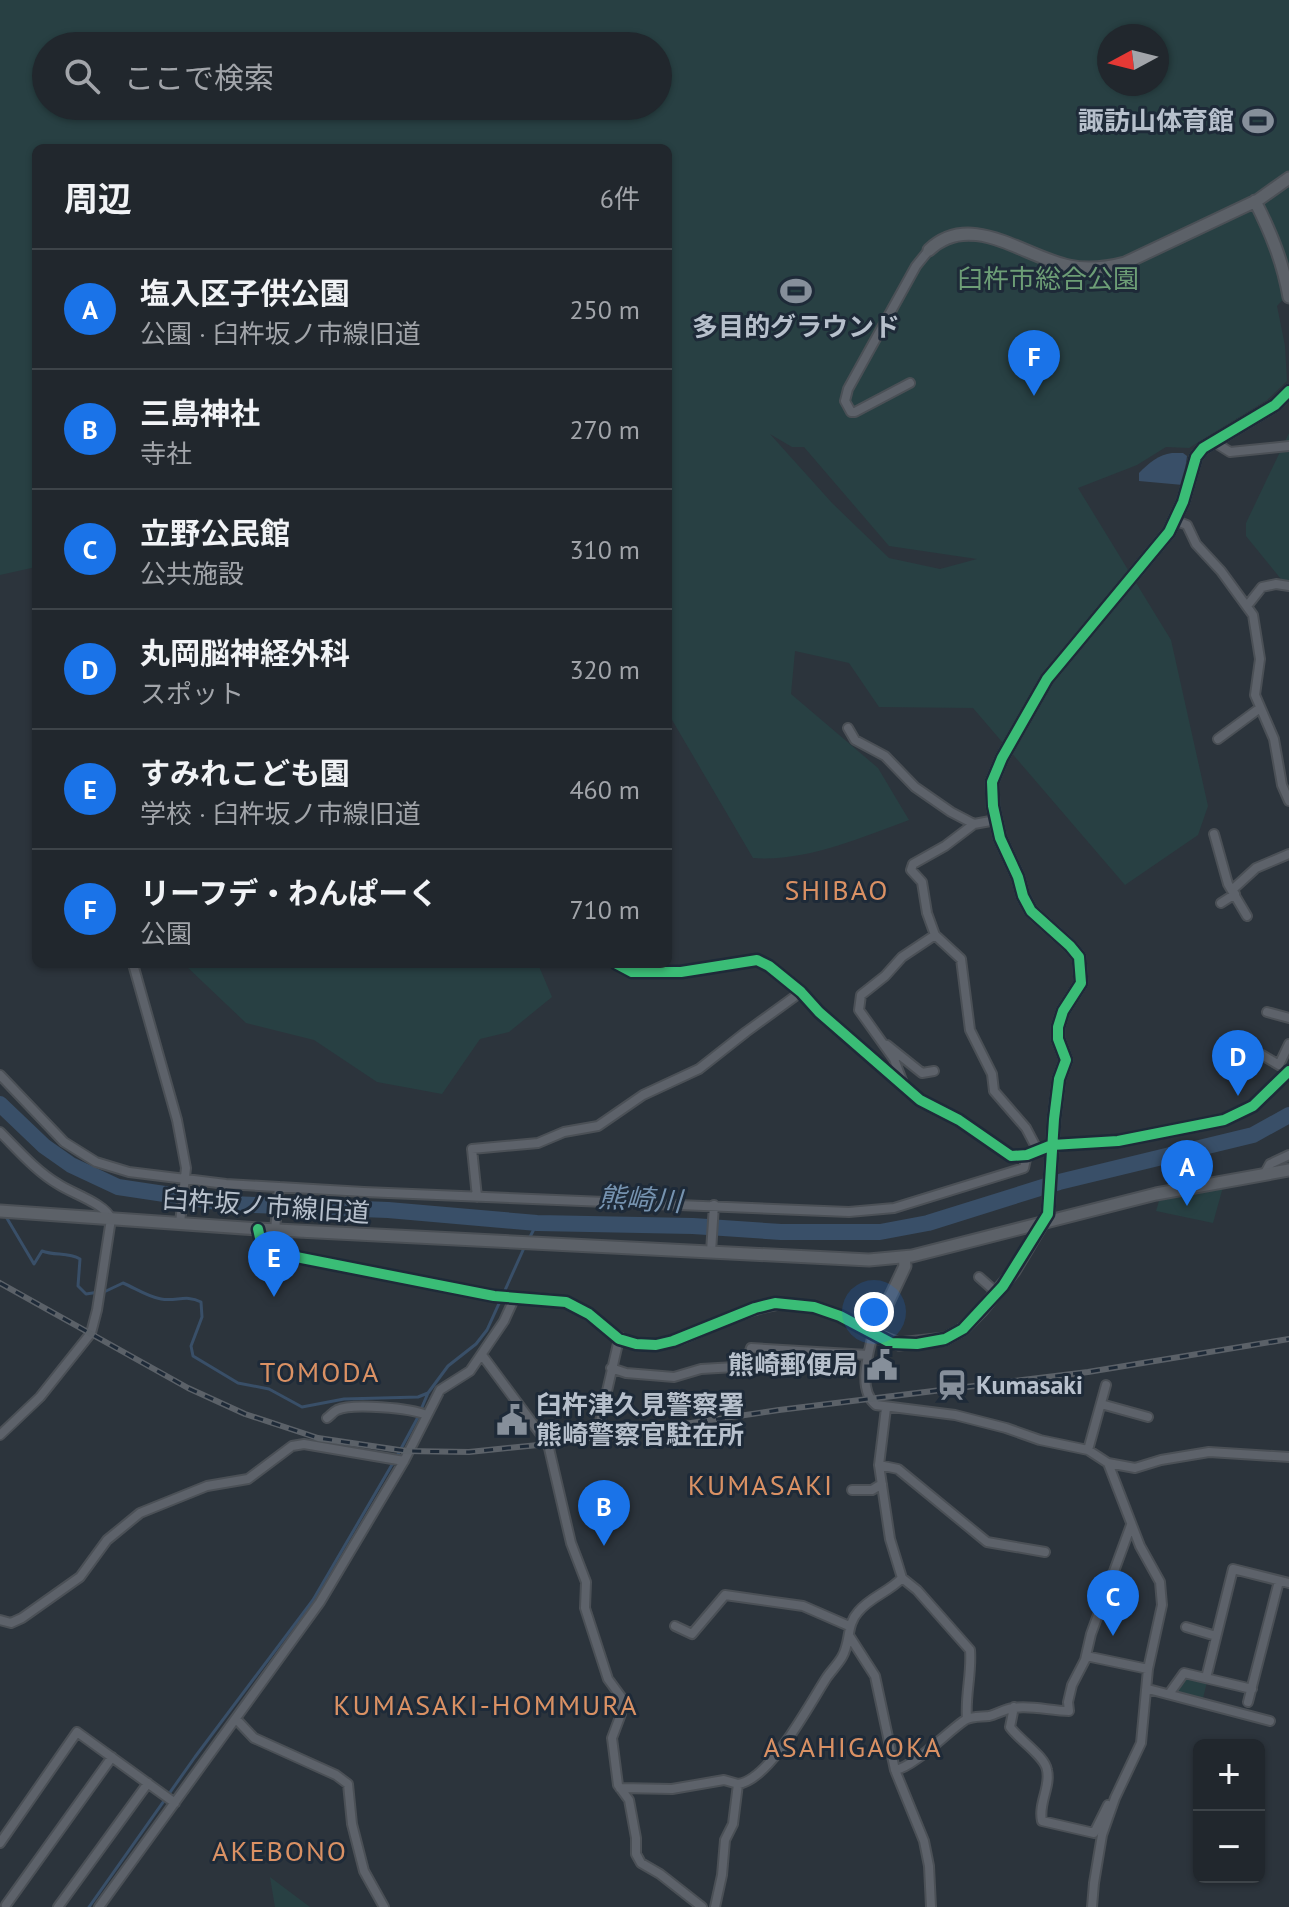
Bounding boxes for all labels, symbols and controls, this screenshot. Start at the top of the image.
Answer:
north arrow [1097,24,1169,96]
search box [32,32,672,120]
icon: search [60,54,104,98]
text: ここで検索 [124,58,274,97]
place label: 諏訪山体育館 [1078,104,1234,137]
sports icon: 諏訪山体育館 [1241,104,1275,138]
text: 周辺 [64,176,132,220]
text: 6件 [600,182,640,215]
park label: 臼杵市総合公園 [957,262,1139,295]
text: 塩入区子供公園 [140,273,350,312]
sports icon: 多目的グラウンド [779,274,813,308]
text: A [82,293,98,326]
text: 250 m [569,293,640,326]
place label: 多目的グラウンド [692,310,900,343]
text: 公園 · 臼杵坂ノ市線旧道 [140,317,421,350]
pin: F [1008,330,1060,396]
text: 三島神社 [140,393,260,432]
text: B [82,413,98,446]
text: 270 m [569,413,640,446]
text: 寺社 [140,437,192,470]
text: 立野公民館 [140,513,290,552]
text: C [83,533,97,566]
text: 310 m [569,533,640,566]
text: 公共施設 [140,557,244,590]
text: 丸岡脳神経外科 [140,633,350,672]
text: D [82,653,98,686]
text: 320 m [569,653,640,686]
text: スポット [140,677,244,710]
text: すみれこども園 [140,753,350,792]
text: E [83,773,97,806]
text: 460 m [569,773,640,806]
text: 学校 · 臼杵坂ノ市線旧道 [140,797,421,830]
district label: SHIBAO [784,871,890,908]
text: リーフデ・わんぱーく [140,873,438,912]
text: F [83,893,97,926]
text: 710 m [569,893,640,926]
text: 公園 [140,917,192,950]
pin: D [1212,1030,1264,1096]
pin: A [1161,1140,1213,1206]
water label: 熊崎川 [597,1178,686,1219]
street label: 臼杵坂ノ市線旧道 [161,1182,371,1229]
pin: E [248,1231,300,1297]
your location [854,1292,894,1332]
place label: 熊崎郵便局 [728,1348,858,1381]
public building icon: 熊崎郵便局 [865,1348,899,1382]
district label: TOMODA [260,1353,380,1390]
station icon: Kumasaki [935,1368,969,1402]
place label: Kumasaki [976,1368,1083,1401]
place label: 臼杵津久見警察署 熊崎警察官駐在所 [536,1388,744,1451]
public building icon: 臼杵津久見警察署 熊崎警察官駐在所 [495,1403,529,1437]
district label: KUMASAKI [688,1466,834,1503]
pin: B [578,1480,630,1546]
pin: C [1087,1570,1139,1636]
district label: KUMASAKI-HOMMURA [333,1686,639,1723]
district label: ASAHIGAOKA [763,1728,943,1765]
map controls [1193,1739,1265,1883]
button: + [1193,1739,1265,1811]
button: − [1193,1811,1265,1883]
district label: AKEBONO [212,1832,348,1869]

